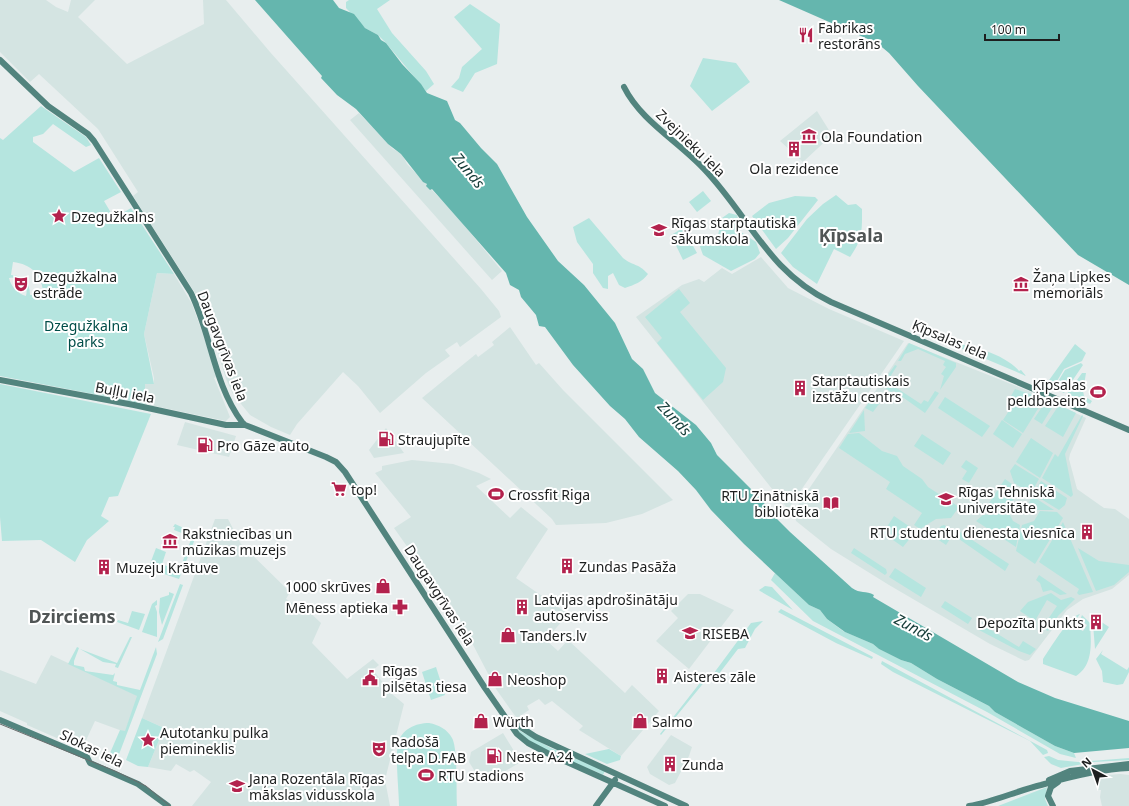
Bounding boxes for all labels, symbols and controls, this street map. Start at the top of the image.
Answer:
scale bar [985,16,1059,42]
place label: Fabrikas restorāns [818,18,881,53]
text: 100 m [991,21,1026,38]
restaurant icon: Fabrikas restorāns [797,26,815,44]
street label: Zvejnieku iela [652,105,730,181]
museum icon: Ola Foundation [800,127,818,145]
place label: Ola Foundation [821,127,922,146]
building icon: Ola rezidence [785,140,803,158]
water label: Zunds [448,147,490,192]
place label: Ola rezidence [749,159,839,178]
place icon: Dzegužkalns [50,207,68,225]
place label: Dzegužkalns [71,207,154,226]
place label: Rīgas starptautiskā sākumskola [671,213,796,248]
school or university icon: Rīgas starptautiskā sākumskola [650,221,668,239]
district label: Ķīpsala [819,223,883,247]
place label: Dzegužkalna estrāde [33,267,117,302]
place label: Žaņa Lipkes memoriāls [1033,267,1111,302]
theatre icon: Dzegužkalna estrāde [12,275,30,293]
museum icon: Žaņa Lipkes memoriāls [1012,275,1030,293]
street label: Daugavgrīvas iela [193,288,253,404]
street label: Ķīpsalas iela [909,315,991,363]
park label: Dzegužkalna parks [44,316,128,351]
place label: Starptautiskais izstāžu centrs [812,371,910,406]
place label: Ķīpsalas peldbaseins [1007,375,1086,410]
street label: Buļļu iela [94,377,156,407]
building icon: Starptautiskais izstāžu centrs [791,379,809,397]
sports icon: Ķīpsalas peldbaseins [1089,383,1107,401]
water label: Zunds [653,396,696,440]
fuel station icon: Straujupīte [377,430,395,448]
place label: Straujupīte [398,430,470,449]
fuel station icon: Pro Gāze auto [196,436,214,454]
place label: Pro Gāze auto [217,436,309,455]
supermarket icon: top! [330,480,348,498]
place label: top! [351,480,377,499]
place label: Rīgas Tehniskā universitāte [958,482,1055,517]
sports icon: Crossfit Riga [487,485,505,503]
place label: Crossfit Riga [508,485,590,504]
place label: RTU Zinātniskā bibliotēka [721,486,819,521]
school or university icon: Rīgas Tehniskā universitāte [937,490,955,508]
library icon: RTU Zinātniskā bibliotēka [822,494,840,512]
place label: RTU studentu dienesta viesnīca [870,523,1075,542]
building icon: RTU studentu dienesta viesnīca [1078,523,1096,541]
place label: Rakstniecības un mūzikas muzejs [182,524,292,559]
museum icon: Rakstniecības un mūzikas muzejs [161,532,179,550]
street label: Daugavgrīvas iela [400,541,480,649]
building icon: Zundas Pasāža [558,557,576,575]
place label: Zundas Pasāža [579,557,676,576]
building icon: Muzeju Krātuve [95,558,113,576]
place label: Muzeju Krātuve [116,558,219,577]
place label: 1000 skrūves [285,577,371,596]
shop icon: 1000 skrūves [374,577,392,595]
place label: Latvijas apdrošinātāju autoserviss [534,590,678,625]
place label: Mēness aptieka [285,598,388,617]
pharmacy icon: Mēness aptieka [391,598,409,616]
building icon: Latvijas apdrošinātāju autoserviss [513,598,531,616]
district label: Dzirciems [28,604,116,628]
water label: Zunds [891,608,937,646]
place label: Depozīta punkts [977,613,1084,632]
building icon: Depozīta punkts [1087,613,1105,631]
school or university icon: RISEBA [681,624,699,642]
place label: RISEBA [702,624,749,643]
shop icon: Tanders.lv [499,626,517,644]
place label: Tanders.lv [520,626,588,645]
place label: Rīgas pilsētas tiesa [382,661,467,696]
building icon: Aisteres zāle [653,667,671,685]
place label: Aisteres zāle [674,667,756,686]
public building icon: Rīgas pilsētas tiesa [361,669,379,687]
shop icon: Neoshop [486,670,504,688]
place label: Neoshop [507,670,566,689]
shop icon: Würth [472,712,490,730]
place label: Würth [493,712,534,731]
shop icon: Salmo [631,712,649,730]
place label: Salmo [652,712,693,731]
place label: Autotanku pulka piemineklis [160,723,269,758]
street label: Slokas iela [57,724,127,772]
place icon: Autotanku pulka piemineklis [139,731,157,749]
place label: Radošā telpa D.FAB [391,732,466,767]
theatre icon: Radošā telpa D.FAB [370,740,388,758]
fuel station icon: Neste A24 [485,747,503,765]
place label: Neste A24 [506,747,573,766]
north arrow [1073,750,1113,790]
text: N [1078,753,1094,771]
building icon: Zunda [661,755,679,773]
place label: Zunda [682,755,724,774]
sports icon: RTU stadions [417,766,435,784]
place label: RTU stadions [438,766,524,785]
place label: Jaņa Rozentāla Rīgas mākslas vidusskola [247,769,385,804]
school or university icon: Jaņa Rozentāla Rīgas mākslas vidusskola [228,777,246,795]

